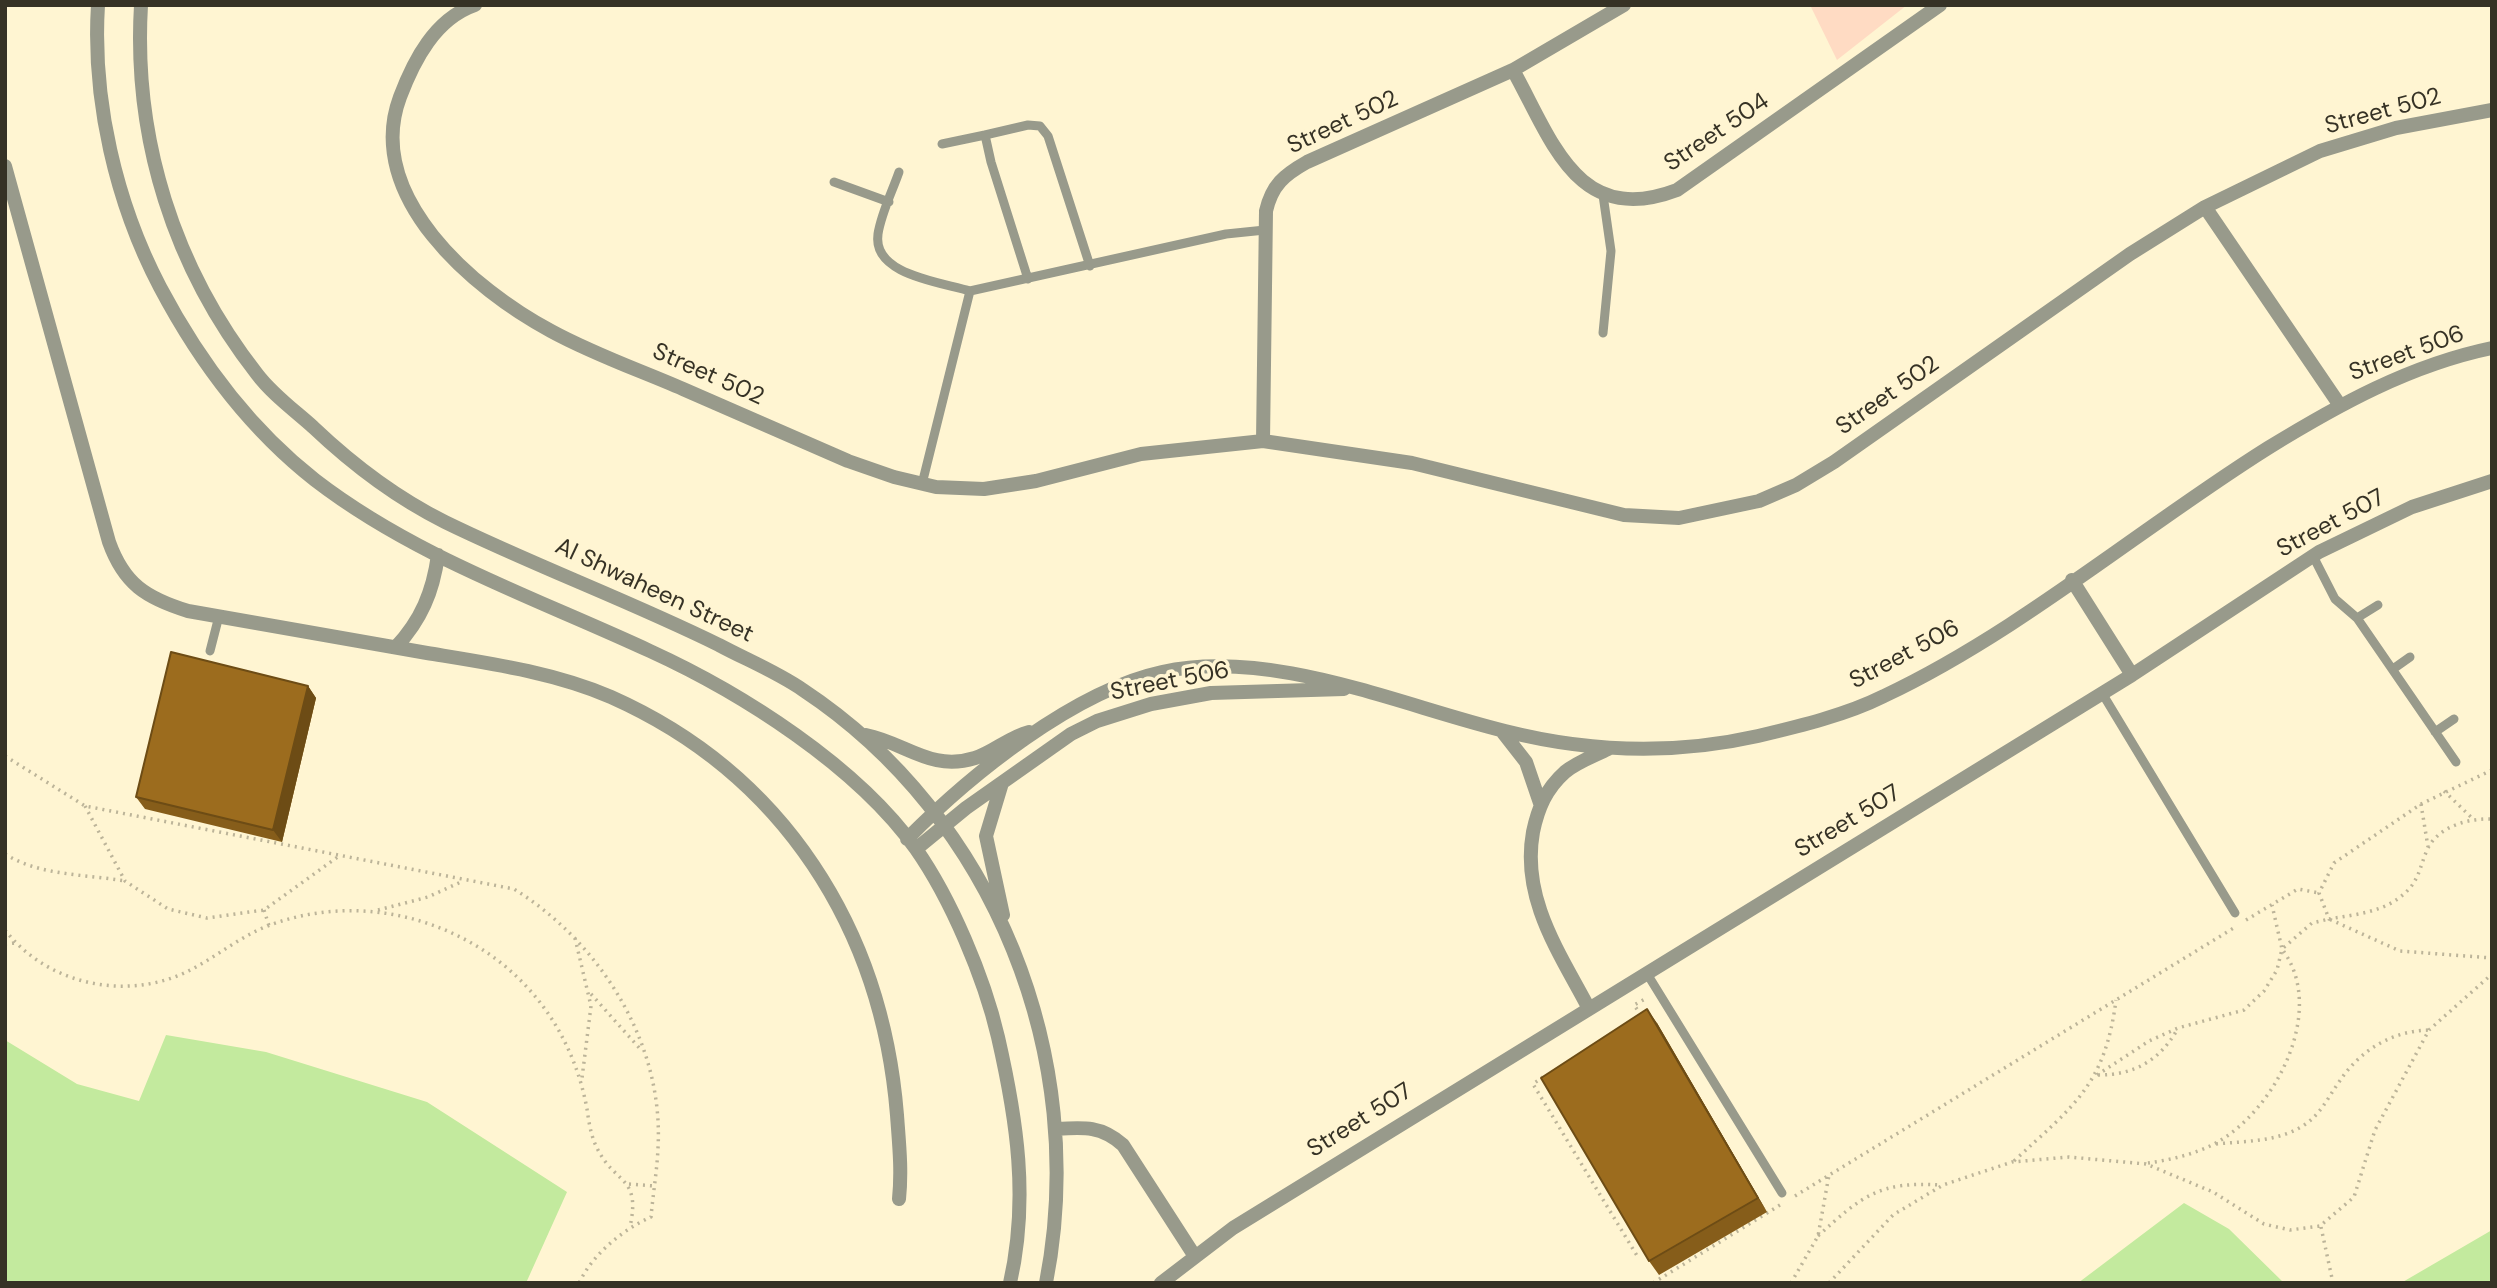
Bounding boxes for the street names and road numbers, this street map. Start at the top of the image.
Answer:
street label: Street 502 [2322,83,2444,141]
street label: Street 502 [1283,85,1403,161]
street label: Street 504 [1659,88,1775,178]
street label: Street 506 [2345,320,2469,388]
street label: Street 502 [648,338,768,412]
street label: Street 502 [1831,350,1945,442]
street label: Street 507 [2272,484,2390,564]
street label: Al Shwaheen Street [550,532,758,650]
street label: Street 506 [1845,614,1965,696]
street label: Street 506 [1108,656,1232,708]
street label: Street 507 [1790,779,1906,865]
street label: Street 507 [1302,1078,1418,1164]

